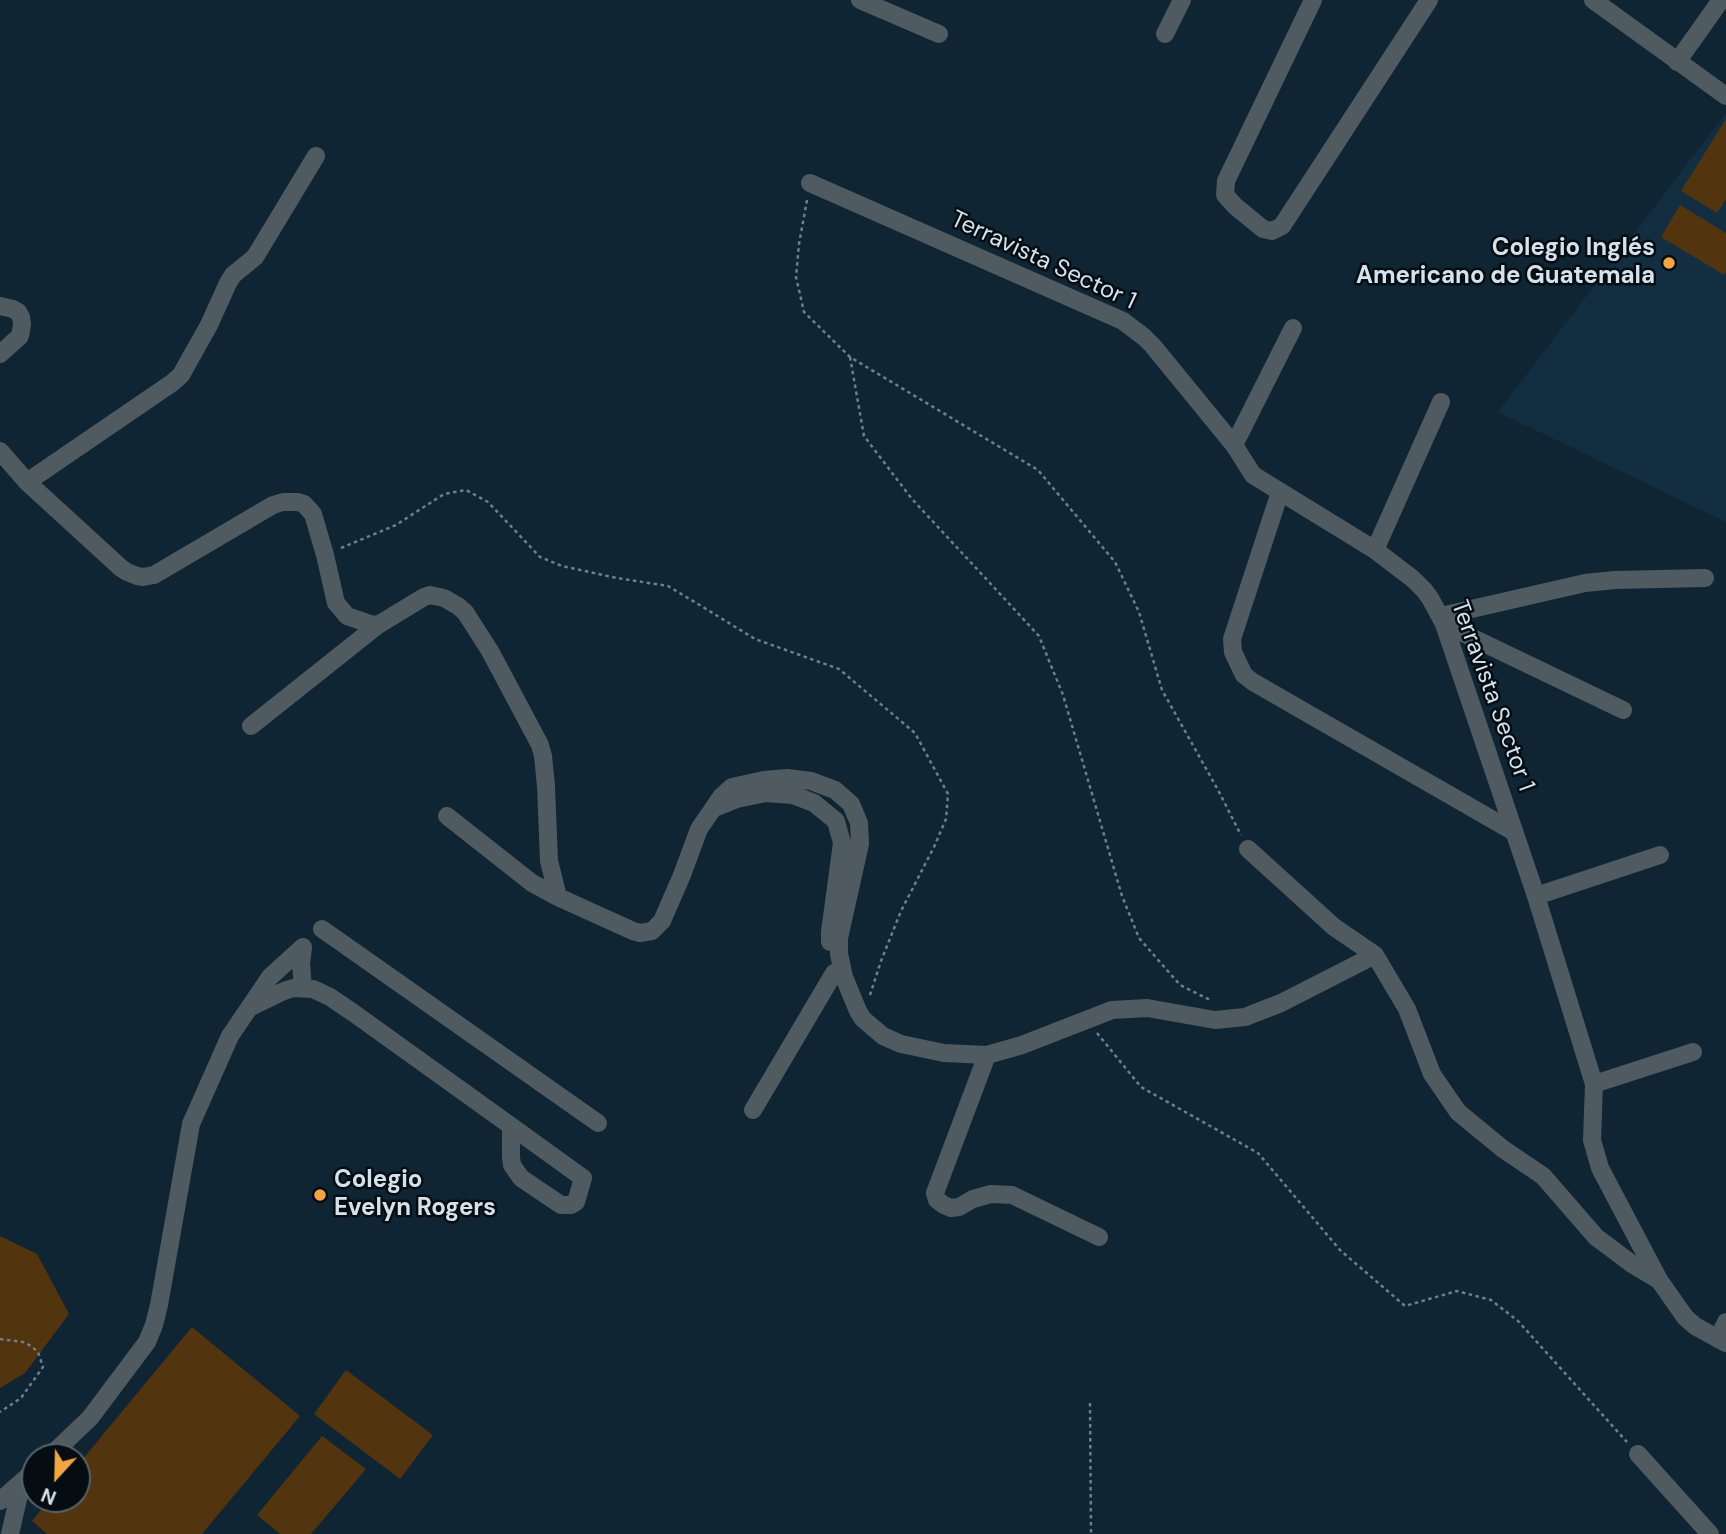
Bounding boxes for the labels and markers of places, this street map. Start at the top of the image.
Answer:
place label: Colegio Inglés Americano de Guatemala [1356,235,1655,291]
marker: Colegio Inglés Americano de Guatemala [1661,255,1677,271]
place label: Colegio Evelyn Rogers [334,1167,496,1223]
marker: Colegio Evelyn Rogers [312,1187,328,1203]

